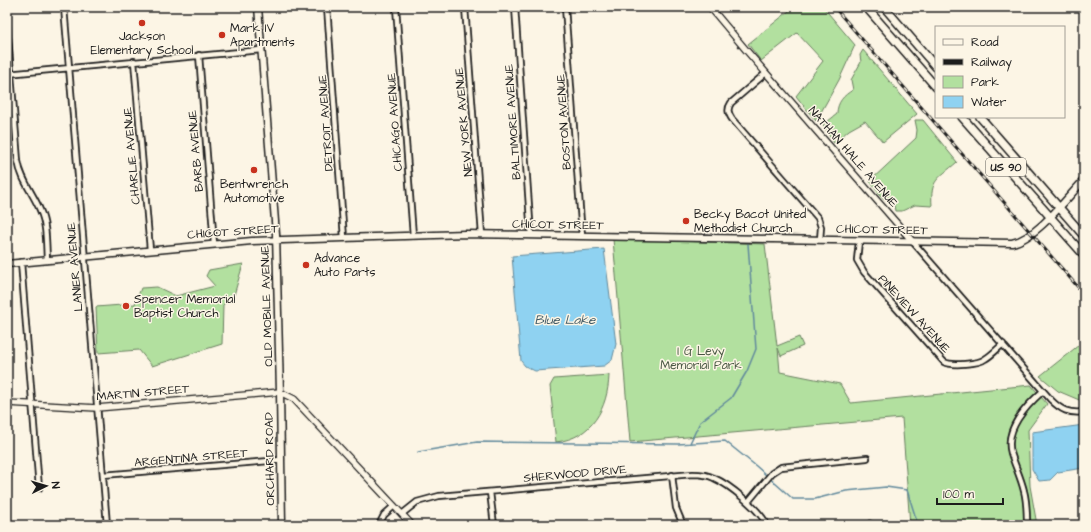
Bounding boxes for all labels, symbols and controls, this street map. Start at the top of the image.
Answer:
marker: Jackson Elementary School [137,18,147,28]
place label: Mark IV Apartments [230,20,295,51]
legend [935,26,1065,118]
place label: Jackson Elementary School [91,28,194,60]
marker: Mark IV Apartments [217,30,227,40]
text: Road [971,34,999,51]
text: Railway [971,54,1012,72]
street label: BALTIMORE AVENUE [500,64,526,180]
street label: NEW YORK AVENUE [451,67,477,177]
street label: CHICAGO AVENUE [383,72,407,172]
street label: DETROIT AVENUE [314,74,338,172]
street label: BOSTON AVENUE [552,74,576,170]
text: Park [971,74,999,91]
text: Water [971,94,1007,111]
street label: NATHAN HALE AVENUE [804,103,902,211]
street label: CHARLIE AVENUE [119,107,145,205]
street label: BARB AVENUE [184,110,208,192]
road number: US 90 [986,158,1026,176]
marker: Bentwrench Automotive [249,165,259,175]
place label: Bentwrench Automotive [220,176,288,207]
place label: Becky Bacot United Methodist Church [694,206,806,237]
street label: CHICOT STREET [512,216,605,234]
marker: Becky Bacot United Methodist Church [681,216,691,226]
street label: CHICOT STREET [187,220,280,244]
street label: CHICOT STREET [836,221,929,239]
street label: LANIER AVENUE [63,222,87,312]
street label: OLD MOBILE AVENUE [256,245,278,367]
place label: Advance Auto Parts [314,250,375,281]
marker: Advance Auto Parts [301,260,311,270]
street label: PINEVIEW AVENUE [874,271,954,357]
place label: Spencer Memorial Baptist Church [134,291,235,322]
marker: Spencer Memorial Baptist Church [121,301,131,311]
water label: Blue Lake [535,311,596,329]
park label: I G Levy Memorial Park [660,343,742,374]
street label: MARTIN STREET [96,380,191,406]
street label: ORCHARD ROAD [261,412,279,506]
street label: ARGENTINA STREET [134,445,249,471]
street label: SHERWOOD DRIVE [523,461,627,487]
north arrow [26,466,66,506]
scale bar [937,480,1003,506]
text: N [48,481,63,489]
text: 100 m [943,486,974,503]

